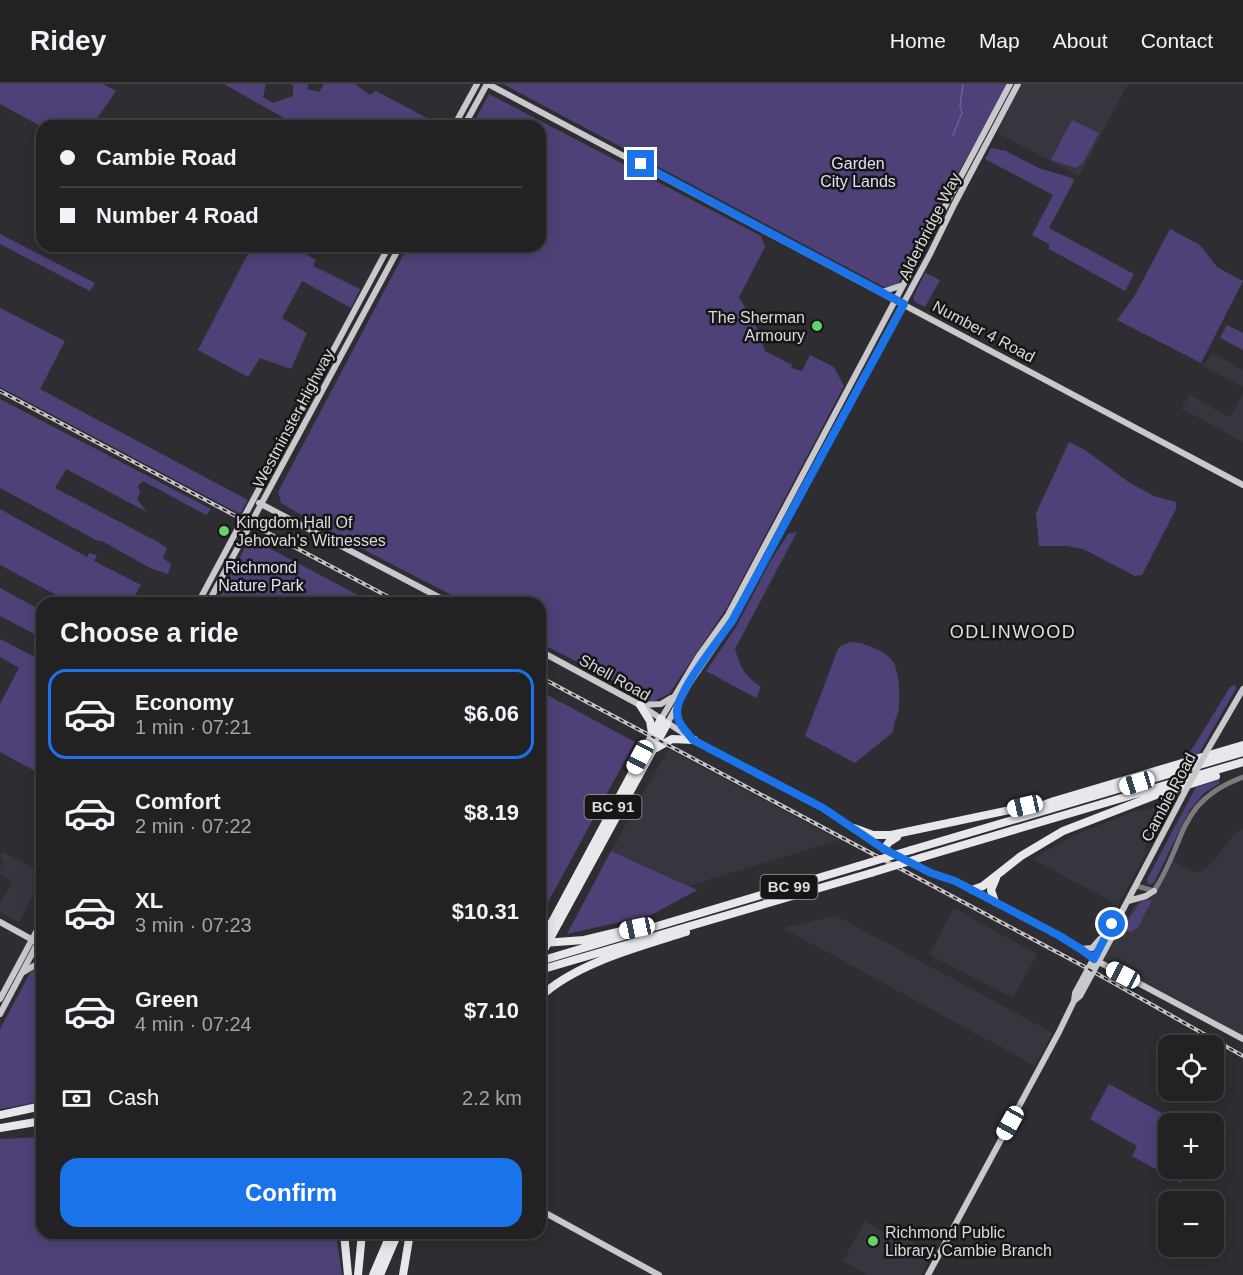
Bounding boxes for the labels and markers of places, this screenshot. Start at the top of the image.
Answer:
place label: The Sherman Armoury [708,309,805,344]
marker: The Sherman Armoury [810,319,824,333]
place label: Kingdom Hall Of Jehovah's Witnesses [236,514,386,549]
marker: Kingdom Hall Of Jehovah's Witnesses [217,524,231,538]
place label: Richmond Public Library, Cambie Branch [885,1224,1052,1259]
marker: Richmond Public Library, Cambie Branch [866,1234,880,1248]

